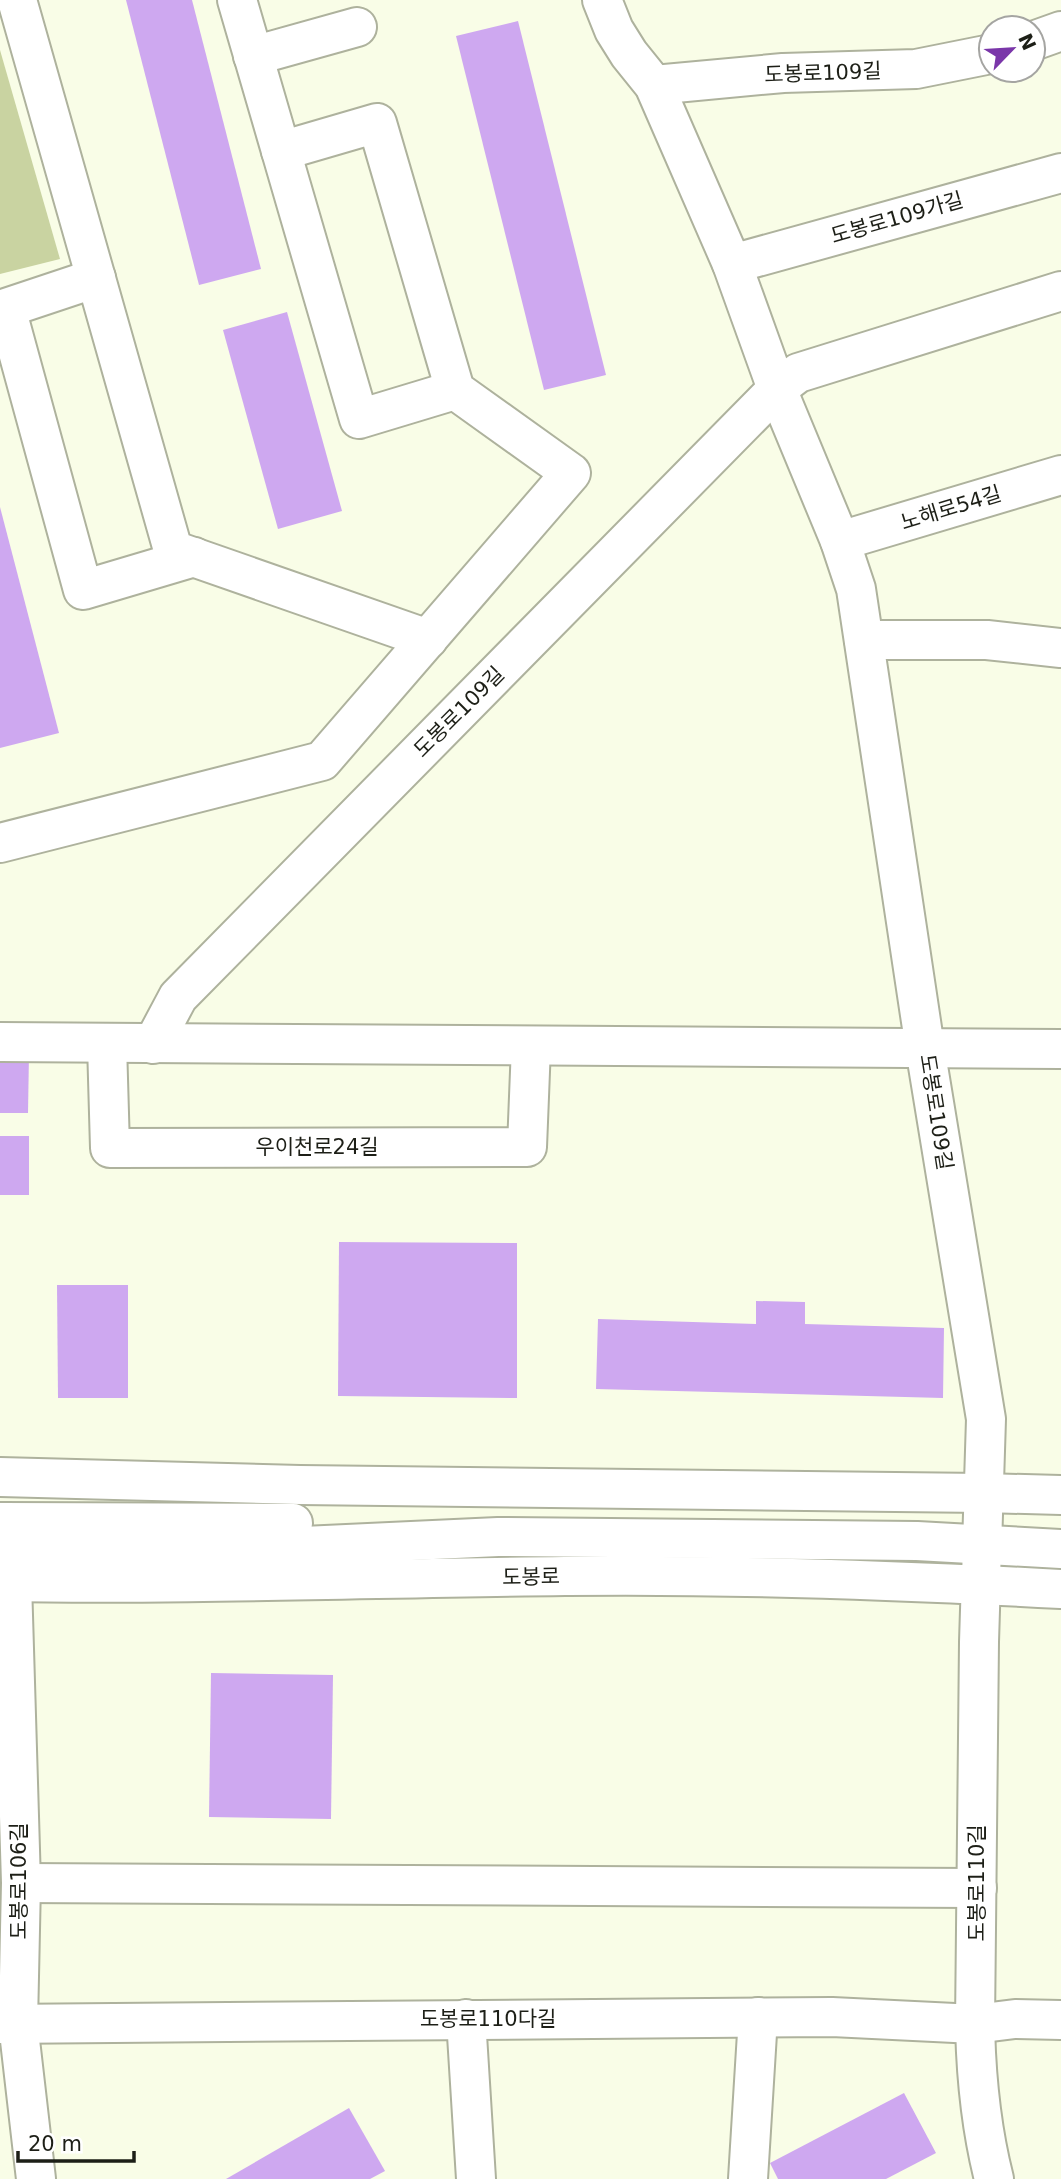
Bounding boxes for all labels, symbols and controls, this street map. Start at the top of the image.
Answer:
north arrow [977,14,1047,84]
text: N [1014,30,1041,54]
street label: 도봉로109길 [764,59,882,87]
street label: 도봉로109가길 [828,188,966,248]
street label: 노해로54길 [898,481,1004,535]
street label: 도봉로109길 [409,662,509,762]
street label: 도봉로109길 [915,1052,957,1172]
street label: 우이천로24길 [255,1135,379,1159]
street label: 도봉로 [502,1564,560,1590]
street label: 도봉로106길 [7,1822,31,1940]
street label: 도봉로110길 [965,1824,989,1942]
street label: 도봉로110다길 [420,2007,556,2031]
scale bar [18,2120,133,2164]
text: 20 m [28,2132,82,2156]

